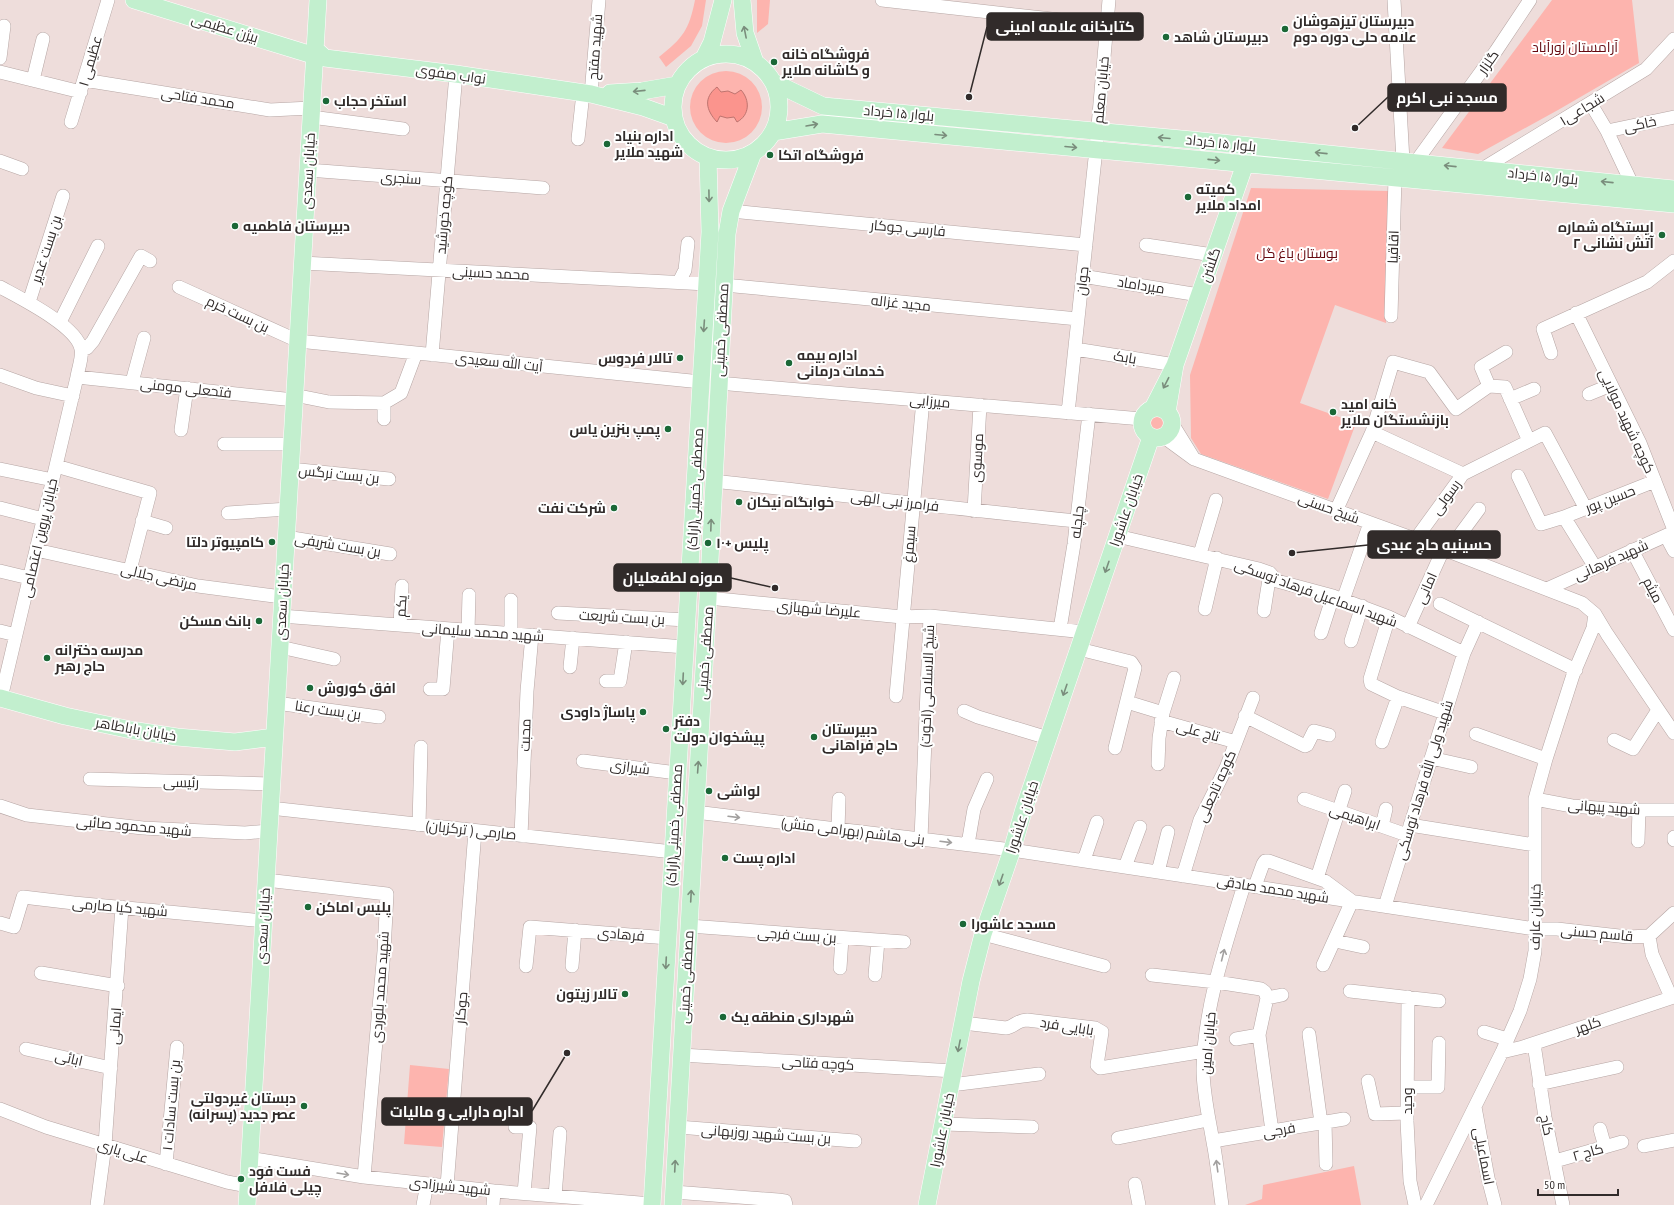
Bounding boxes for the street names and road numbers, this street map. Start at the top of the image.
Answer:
street label: بیژن عظیمی [189,9,261,47]
street label: شهید مفتح [584,13,606,81]
street label: عظیمی ۱ [74,34,106,88]
street label: گلزار [1473,46,1503,78]
street label: خیابان معلم [1089,56,1114,125]
street label: نواب صفوی [415,60,487,88]
street label: محمد فتاحی [160,83,236,113]
street label: شجاعی۱ [1556,89,1608,129]
street label: بلوار ۱۵ خرداد [863,101,935,125]
street label: خاکی [1622,112,1658,136]
street label: بلوار ۱۵ خرداد [1185,130,1257,156]
street label: خیابان سعدی [297,132,319,210]
street label: بلوار ۱۵ خرداد [1507,163,1579,189]
street label: سنجری [380,168,422,188]
street label: کوچه خورشید [432,175,457,255]
street label: بن بست غدیر [26,213,65,286]
street label: فارسی جوکار [869,216,946,240]
street label: اقاقیا [1383,230,1403,264]
street label: گلشن [1196,245,1224,285]
street label: محمد حسینی [452,262,530,284]
street label: جوان [1072,266,1092,296]
street label: میرداماد [1116,272,1166,298]
street label: مصطفی خمینی [710,283,732,377]
street label: مجید غزاله [870,291,932,315]
street label: بن بست خرم [203,292,272,337]
street label: بابک [1112,346,1138,368]
street label: آیت الله سعیدی [454,348,544,376]
street label: کوچه شهید مولایی [1594,366,1659,477]
street label: فتحعلی مومنی [139,374,233,402]
street label: میرزایی [909,390,951,412]
street label: مصطفی خمینی(اراک) [683,427,707,551]
street label: موسوی [967,433,987,483]
street label: بن بست نرگس [298,461,380,487]
street label: خیابان عاشورا [1105,471,1147,549]
street label: رسولی [1427,476,1465,518]
street label: خیابان پروین اعتصامی [17,477,62,600]
street label: حسین پور [1581,481,1638,518]
street label: فرامرز نبی الهی [850,487,940,515]
street label: شیخ حسنی [1296,489,1362,527]
street label: چلچله [1066,505,1089,540]
street label: سیمرغ [898,525,920,563]
street label: بن بست شریفی [293,529,383,561]
street label: شهید فرهانی [1571,536,1651,584]
street label: شهید اسماعیل فرهاد توسکی [1232,555,1400,631]
street label: مرتضی جلالی [119,560,199,594]
street label: خیابان سعدی [271,563,293,641]
street label: امانی [1411,569,1441,607]
street label: میثم [1638,574,1667,606]
street label: یکم [391,594,412,618]
street label: علیرضا شهبازی [776,596,862,622]
street label: بن بست شریعت [578,606,666,628]
street label: مصطفی خمینی [693,606,717,700]
street label: شهید محمد سلیمانی [421,619,545,645]
street label: شیخ الاسلامی (اخوت) [916,624,938,748]
street label: بن بست رعنا [294,696,362,724]
street label: شهید ولی الله فرهاد توسکی [1391,698,1457,862]
street label: خیابان باباطاهر [93,713,178,745]
street label: تاج علی [1174,717,1222,745]
street label: محبت [515,718,535,752]
street label: کوچه تاجعلی [1192,747,1241,825]
street label: شیرازی [609,756,651,778]
street label: مصطفی خمینی(اراک) [662,763,686,887]
street label: رئیسی [163,773,199,791]
street label: خیابان عاشورا [1002,778,1042,856]
street label: شهید پیهانی [1567,795,1641,820]
street label: ابراهیمی [1327,800,1383,834]
street label: شهید محمود صائبی [75,812,193,840]
street label: بنی هاشم (بهرامی منش) [780,813,926,850]
street label: صارمی ( ترکزبان) [425,816,517,844]
street label: شهید محمد صادقی [1216,871,1330,907]
street label: خیابان عارف [1525,883,1545,951]
street label: خیابان سعدی [252,887,274,965]
street label: شهید کیا صارمی [71,894,169,920]
street label: قاسم حسنی [1560,921,1634,946]
street label: فرهادی [597,923,645,945]
street label: بن بست فرجی [757,923,837,947]
street label: مصطفی خمینی [675,930,697,1024]
street label: شهید محمد بلوردی [367,931,393,1043]
street label: جوکار [451,991,471,1026]
street label: ایمانی [105,1007,125,1045]
street label: خیابان امین [1196,1011,1220,1075]
street label: کلهر [1572,1012,1603,1038]
street label: بابایی فرد [1039,1013,1095,1039]
street label: ابائی [53,1046,85,1070]
street label: کوچه فتاحی [781,1052,855,1075]
street label: بن بست سادات ۱ [158,1059,184,1151]
street label: وحید [1398,1087,1416,1115]
street label: خیابان عاشورا [926,1091,958,1169]
street label: کاج [1536,1113,1558,1137]
street label: فرجی [1261,1118,1297,1142]
street label: بن بست شهید روزبهانی [700,1120,832,1148]
street label: اسماعیلی [1470,1126,1498,1186]
street label: علی یاری [95,1135,151,1167]
street label: کاج ۲ [1570,1139,1606,1165]
street label: شهید شیرزادی [408,1173,492,1199]

